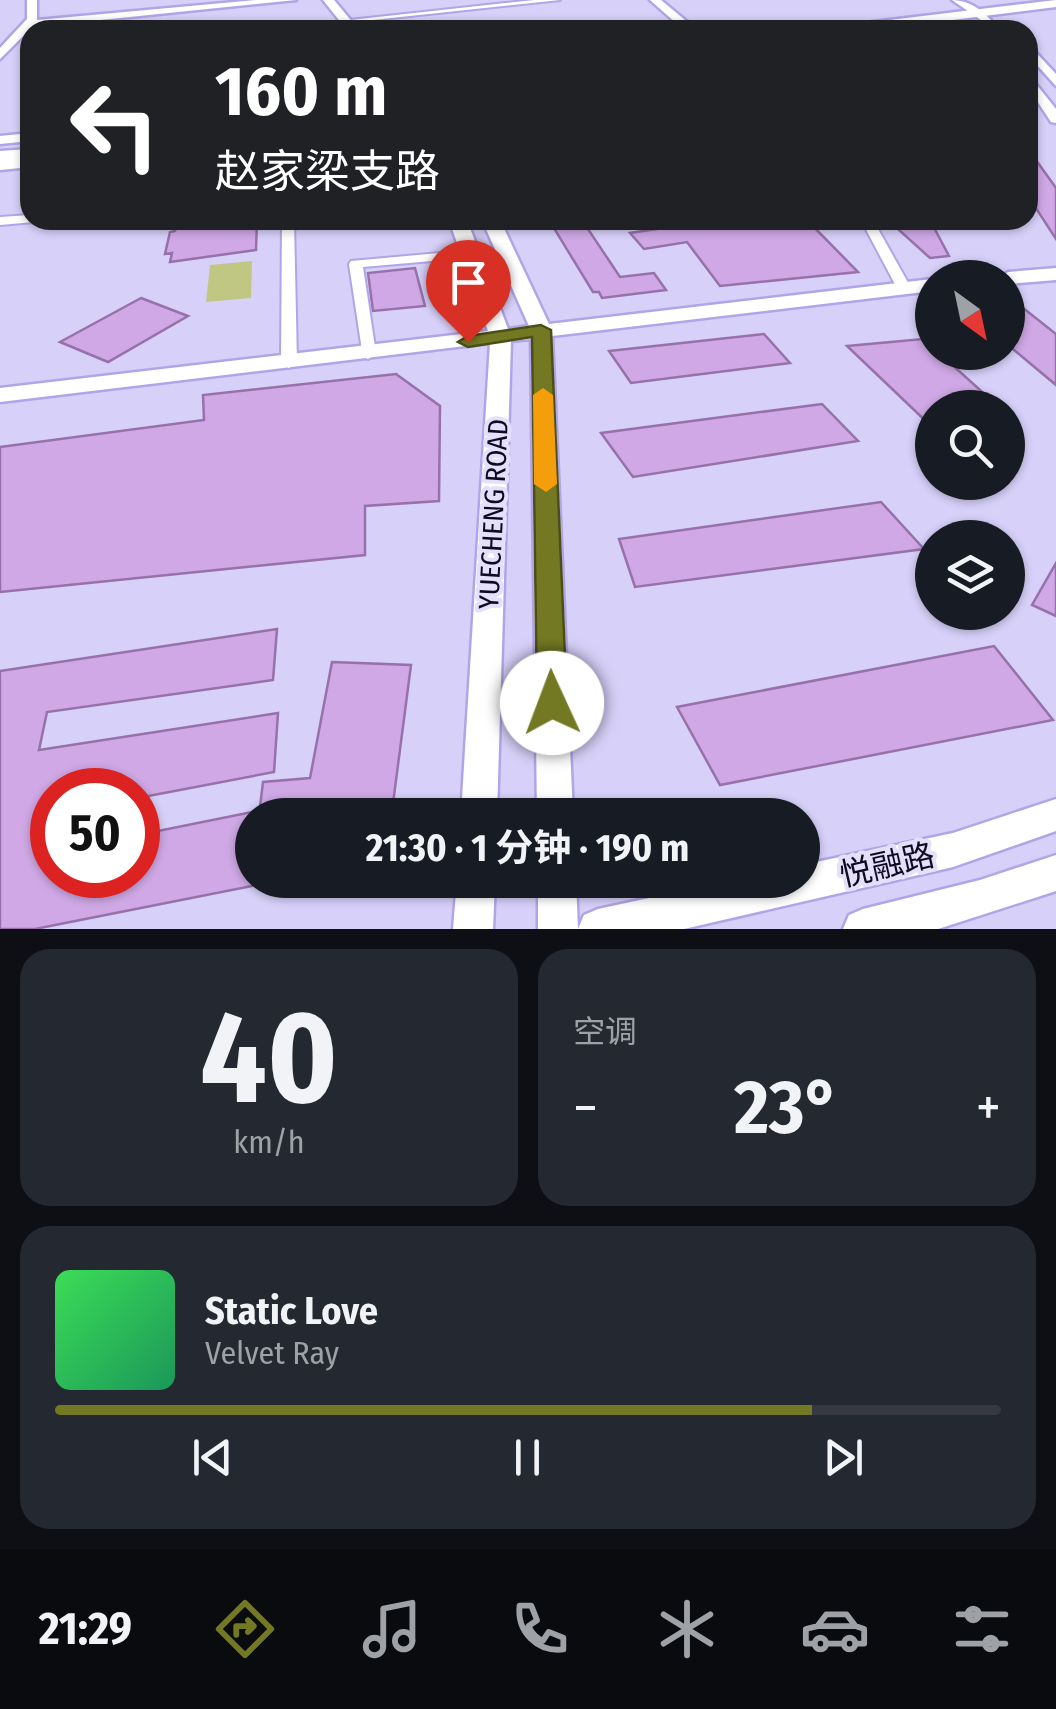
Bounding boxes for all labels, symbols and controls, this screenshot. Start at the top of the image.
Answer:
text: 160 m [215,50,387,134]
icon: left [50,60,180,190]
text: 赵家梁支路 [215,145,440,199]
pin [426,240,511,343]
icon: arrive [441,255,496,310]
north arrow [915,260,1025,370]
map controls [915,260,1025,630]
button: search [915,390,1025,500]
street label: YUECHENG ROAD [472,418,515,610]
button: layers [915,520,1025,630]
position arrow [500,651,604,755]
speed limit sign: 50 [30,768,160,898]
text: 21:30 · 1 分钟 · 190 m [366,825,689,871]
street label: 悦融路 [836,836,938,894]
text: 40 [200,980,338,1136]
text: 空调 [573,1013,637,1051]
text: 23° [734,1063,840,1153]
text: − [573,1075,598,1141]
text: + [976,1075,1001,1141]
text: km/h [233,1123,305,1161]
text: Static Love [205,1288,378,1334]
text: Velvet Ray [205,1334,339,1372]
icon: previous [185,1430,240,1485]
icon: pause [500,1430,555,1485]
icon: next [816,1430,871,1485]
icon: directions [210,1594,280,1664]
icon: music [357,1594,427,1664]
icon: phone [505,1594,575,1664]
icon: climate [652,1594,722,1664]
icon: car [800,1594,870,1664]
icon: filters [947,1594,1017,1664]
text: 21:29 [39,1602,132,1656]

